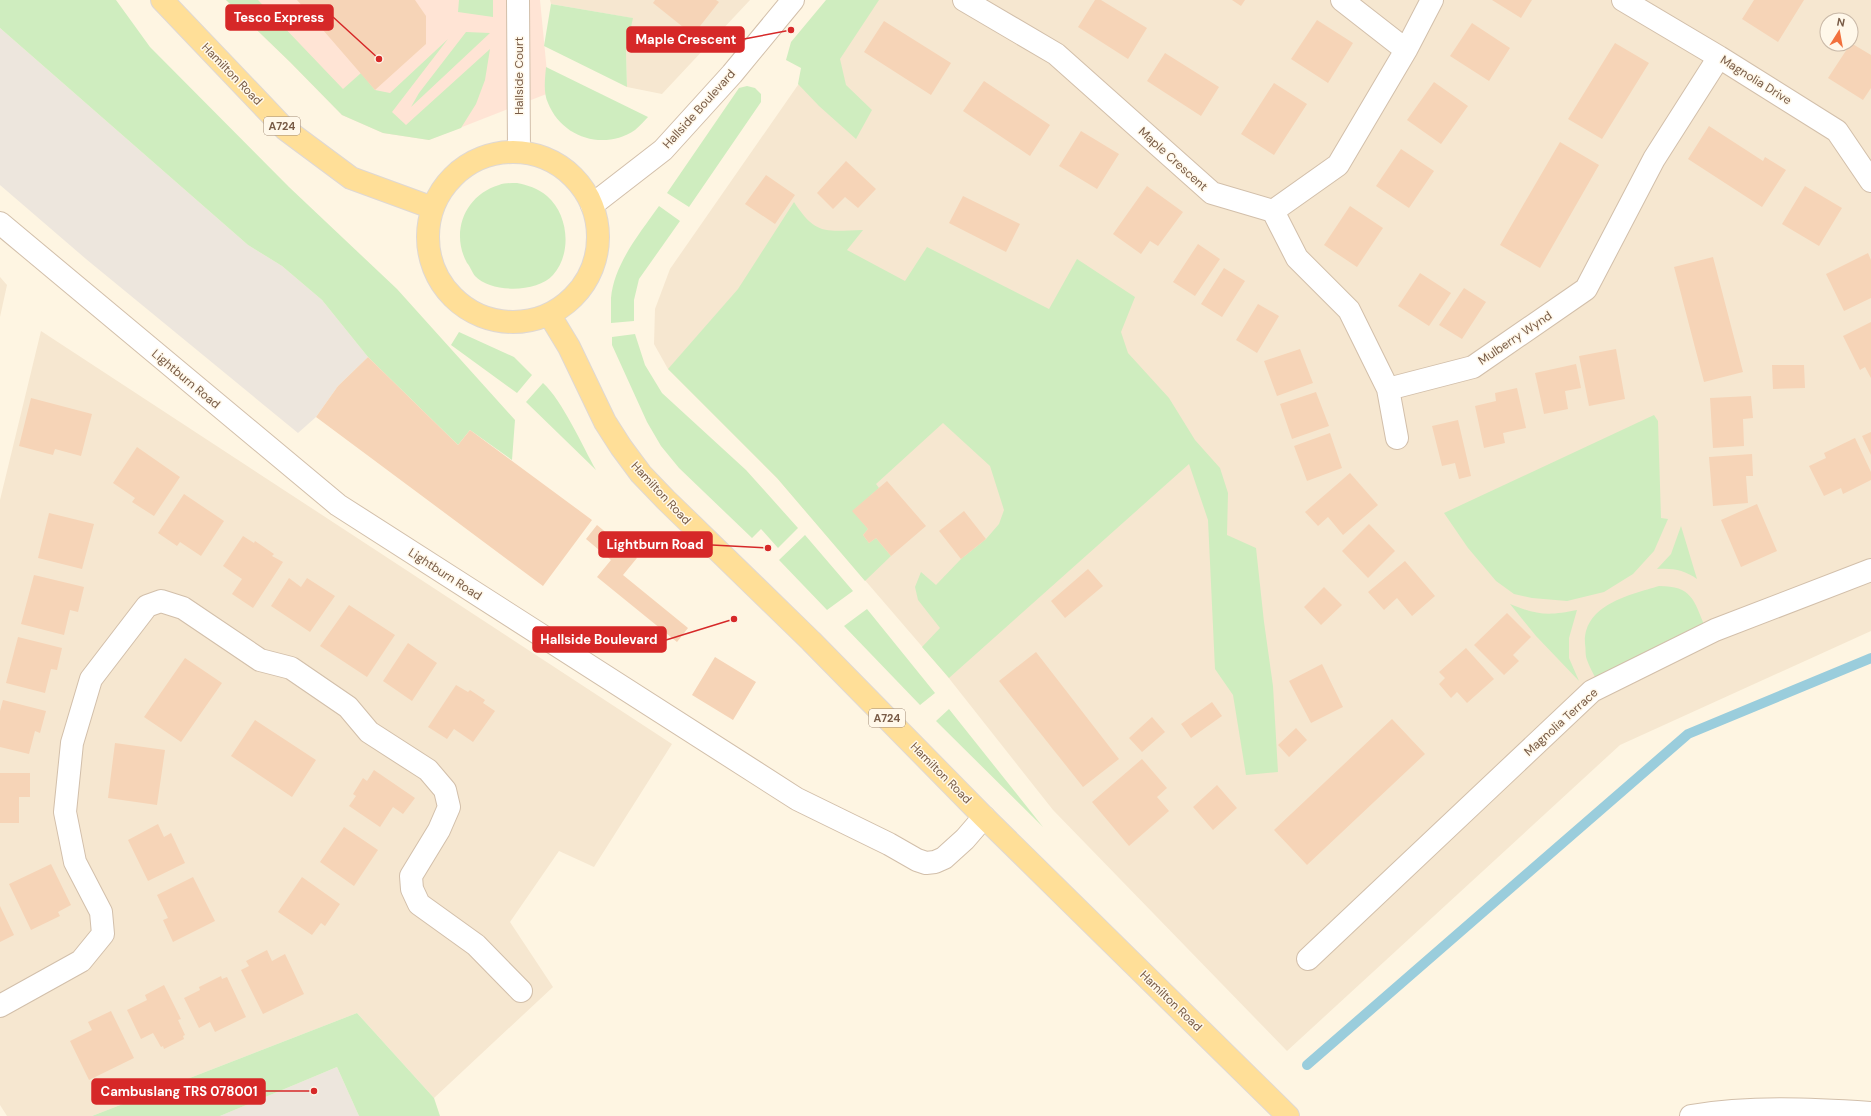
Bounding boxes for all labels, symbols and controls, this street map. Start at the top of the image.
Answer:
callout: Tesco Express [226,5,333,30]
text: Tesco Express [234,9,324,26]
north arrow [1819,12,1859,52]
text: N [1836,15,1846,30]
callout: Maple Crescent [627,27,744,52]
text: Maple Crescent [636,31,736,48]
street label: Hallside Court [511,37,527,115]
street label: Hamilton Road [198,39,266,109]
street label: Magnolia Drive [1717,52,1795,108]
street label: Hallside Boulevard [659,66,739,152]
road number: A724 [264,117,300,135]
street label: Maple Crescent [1135,124,1211,194]
street label: Mulberry Wynd [1475,307,1555,369]
street label: Lightburn Road [149,346,223,412]
street label: Hamilton Road [628,458,694,528]
callout: Lightburn Road [599,532,712,557]
text: Lightburn Road [606,536,704,553]
street label: Lightburn Road [405,544,485,604]
callout: Hallside Boulevard [533,627,666,652]
text: Hallside Boulevard [540,631,658,648]
street label: Magnolia Terrace [1521,684,1601,759]
road number: A724 [869,709,905,727]
street label: Hamilton Road [907,739,975,807]
street label: Hamilton Road [1136,967,1206,1035]
callout: Cambuslang TRS 078001 [92,1079,265,1104]
text: Cambuslang TRS 078001 [101,1083,257,1100]

